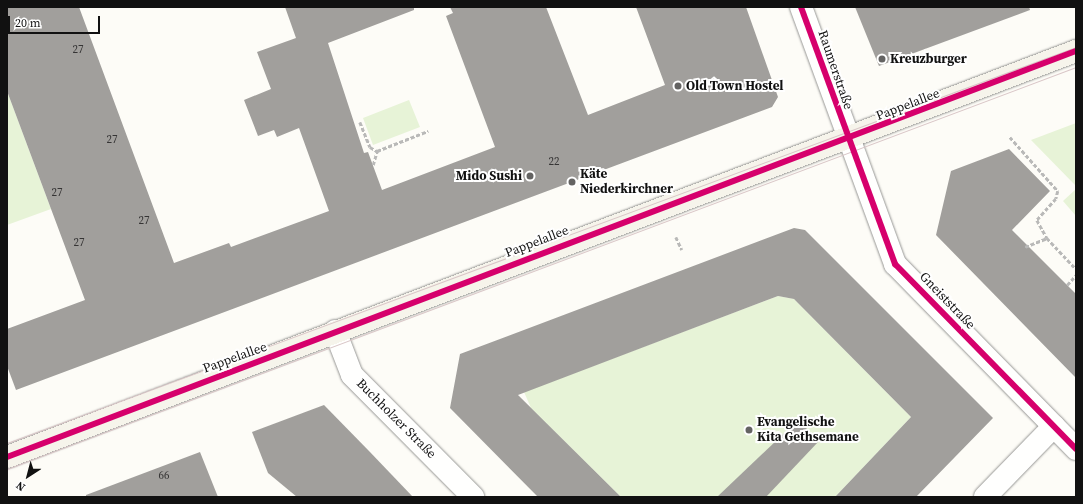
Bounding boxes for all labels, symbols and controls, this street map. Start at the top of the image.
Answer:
scale bar [10,8,102,34]
text: 20 m [15,15,41,31]
street label: Raumerstraße [814,28,856,112]
house number: 27 [73,43,83,57]
place label: Kreuzburger [890,51,967,67]
marker: Kreuzburger [877,54,887,64]
place label: Old Town Hostel [686,78,783,94]
marker: Old Town Hostel [673,81,683,91]
street label: Pappelallee [874,86,942,124]
house number: 27 [107,133,117,147]
house number: 22 [549,155,559,169]
place label: Käte Niederkirchner [580,167,673,198]
place label: Mido Sushi [456,168,522,184]
marker: Mido Sushi [525,171,535,181]
marker: Käte Niederkirchner [567,177,577,187]
house number: 27 [52,186,62,200]
house number: 27 [139,214,149,228]
street label: Pappelallee [503,223,571,261]
house number: 27 [74,236,84,250]
street label: Gneiststraße [916,269,978,333]
street label: Pappelallee [201,339,269,377]
street label: Buchholzer Straße [353,376,439,462]
place label: Evangelische Kita Gethsemane [757,415,859,446]
marker: Evangelische Kita Gethsemane [744,425,754,435]
north arrow [8,456,48,496]
house number: 66 [159,469,169,483]
text: N [13,478,28,495]

